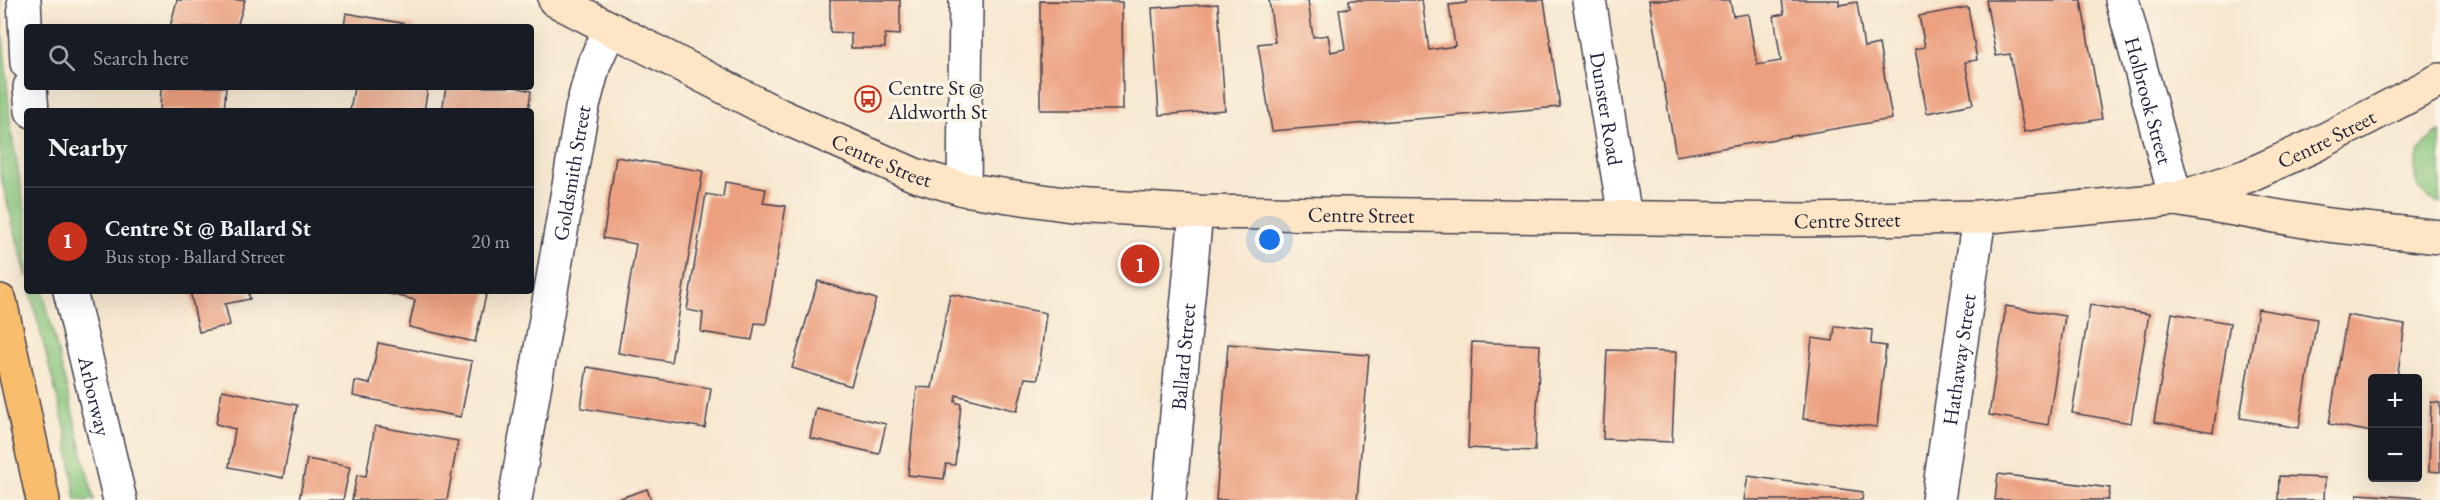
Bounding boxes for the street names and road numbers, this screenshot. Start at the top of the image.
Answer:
street label: Holbrook Street [2119,34,2179,167]
street label: Dunster Road [1584,50,1630,168]
street label: Goldsmith Street [546,101,596,243]
street label: Centre Street [2273,102,2380,174]
street label: Centre Street [828,126,935,193]
street label: Centre Street [1308,200,1415,228]
street label: Centre Street [1794,205,1901,234]
street label: Hathaway Street [1935,292,1981,427]
street label: Ballard Street [1164,302,1201,411]
street label: Arborway [72,352,118,439]

